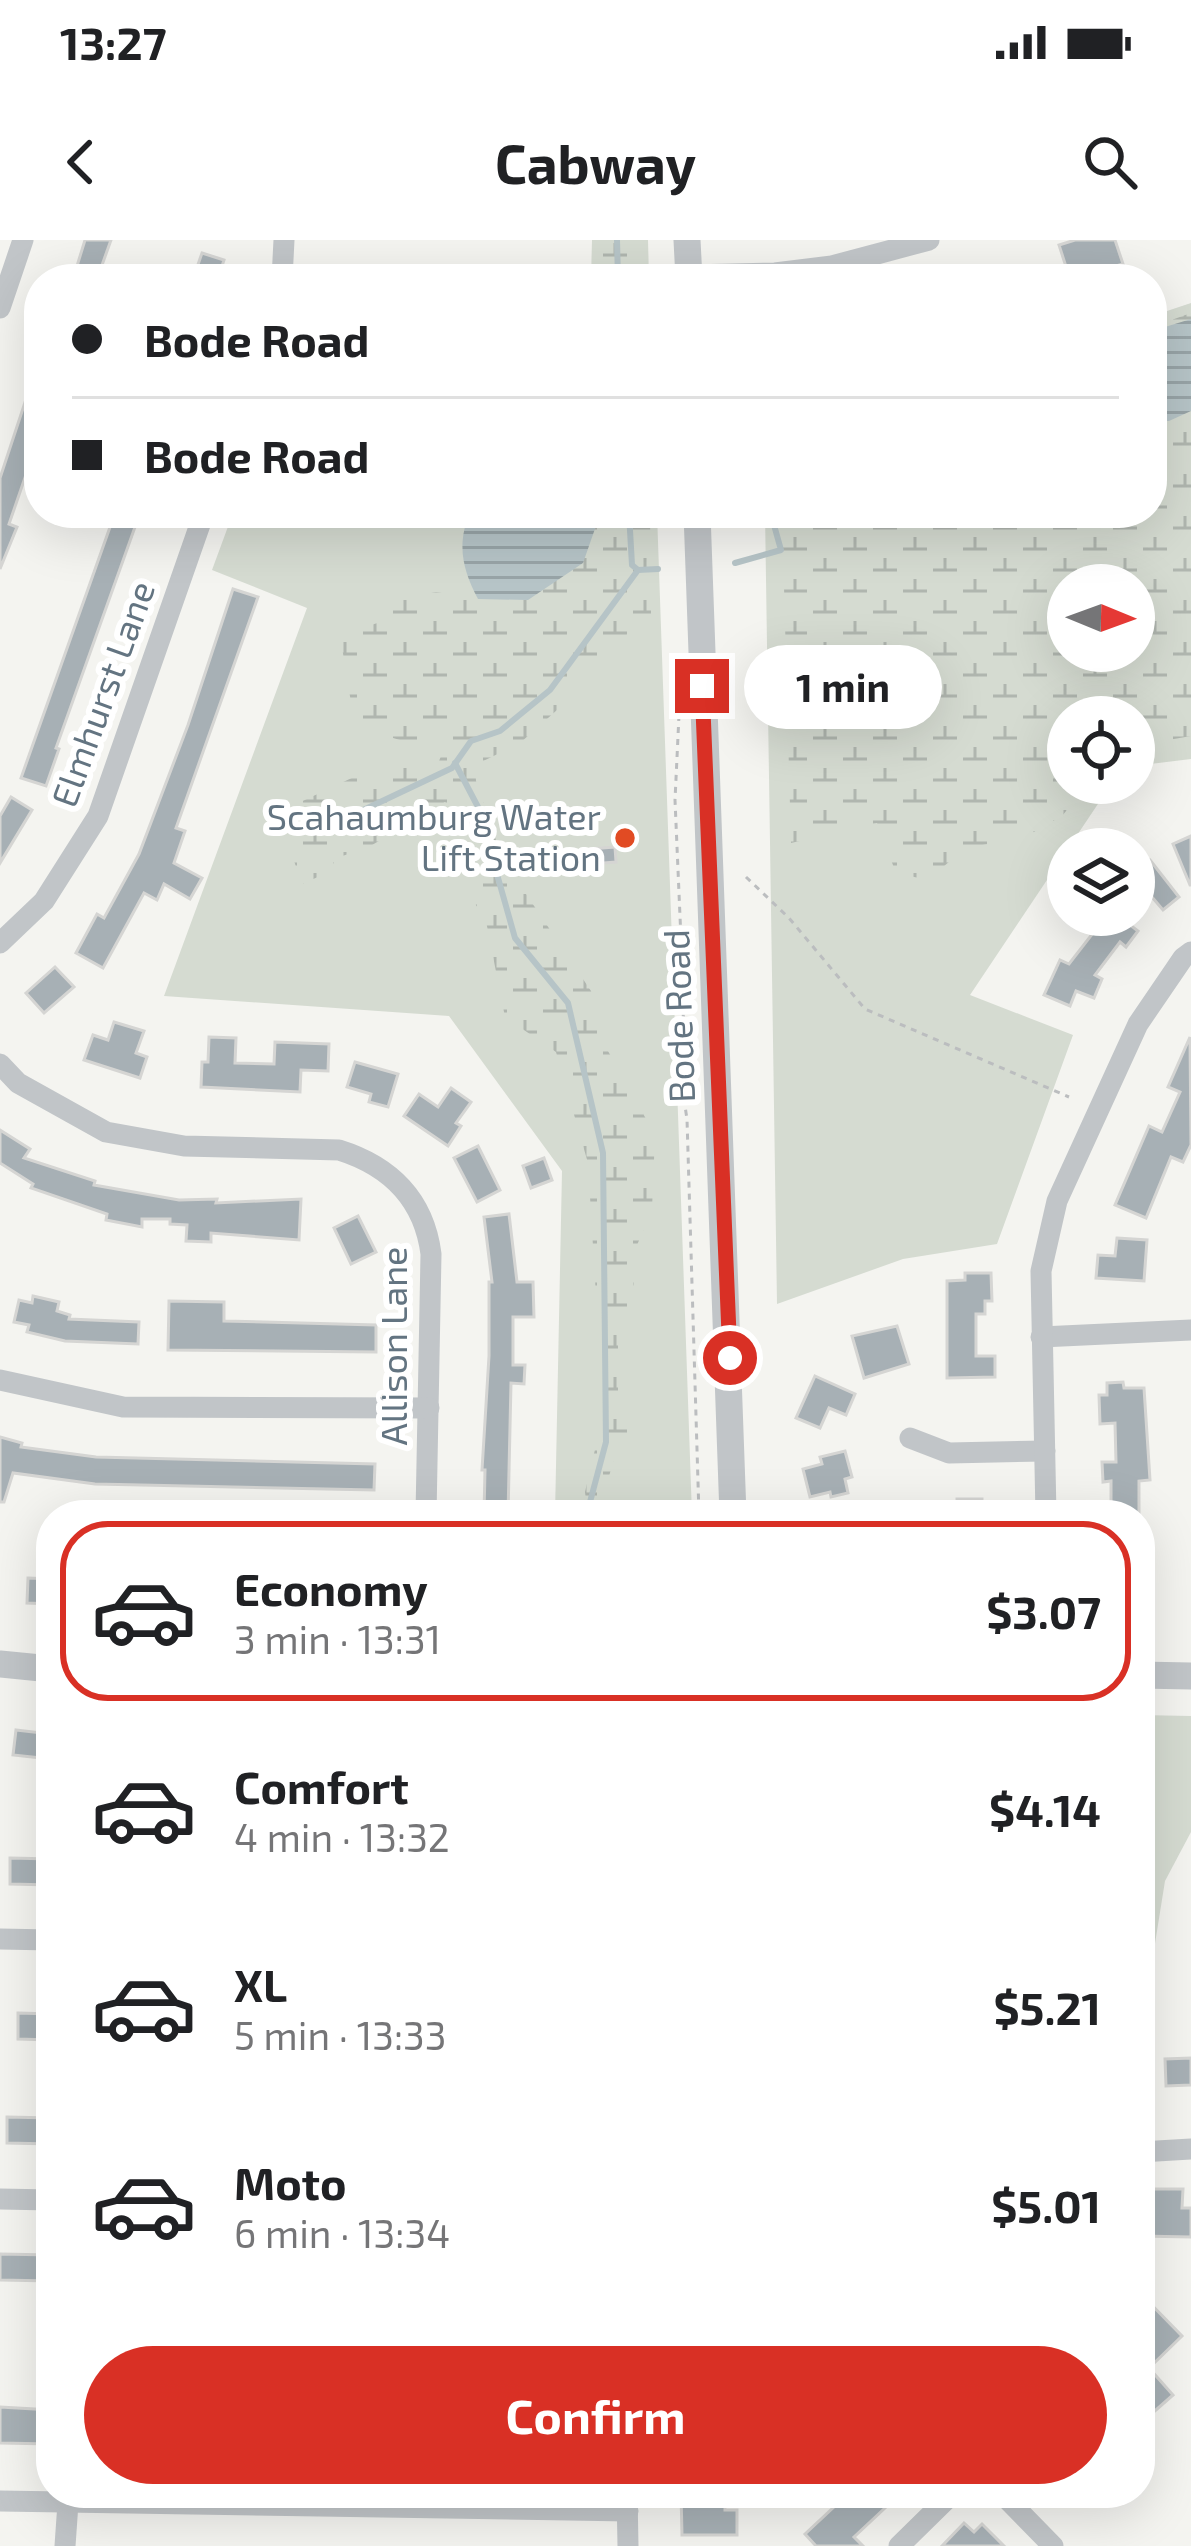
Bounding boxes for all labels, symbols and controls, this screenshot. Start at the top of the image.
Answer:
text: 13:27 [60,15,166,69]
icon: back [48,129,114,195]
icon: search [1077,129,1143,195]
text: Cabway [495,130,696,195]
text: Bode Road [144,312,369,366]
text: Bode Road [144,428,369,482]
north arrow [1047,564,1155,672]
map controls [1047,564,1155,936]
street label: Elmhurst Lane [41,575,162,812]
callout: 1 min [744,644,942,728]
route end [675,659,729,713]
text: 1 min [796,663,890,710]
button: locate [1047,696,1155,804]
place label: Scahaumburg Water Lift Station [267,794,601,878]
marker: Scahaumburg Water Lift Station [612,825,638,851]
button: layers [1047,828,1155,936]
street label: Bode Road [653,929,702,1104]
street label: Allison Lane [371,1247,414,1445]
route start [703,1331,757,1385]
icon: car [90,1557,198,1665]
text: Economy [234,1561,428,1615]
text: $3.07 [986,1584,1101,1638]
text: 3 min · 13:31 [234,1615,441,1662]
icon: car [90,1755,198,1863]
text: Comfort [234,1759,409,1813]
text: $4.14 [989,1782,1101,1836]
text: 4 min · 13:32 [234,1813,450,1860]
icon: car [90,1953,198,2061]
text: XL [234,1957,287,2011]
text: $5.21 [993,1980,1101,2034]
text: 5 min · 13:33 [234,2011,446,2058]
icon: car [90,2151,198,2259]
text: Moto [234,2155,347,2209]
text: $5.01 [991,2178,1101,2232]
text: 6 min · 13:34 [234,2209,450,2256]
button: Confirm [84,2346,1107,2484]

